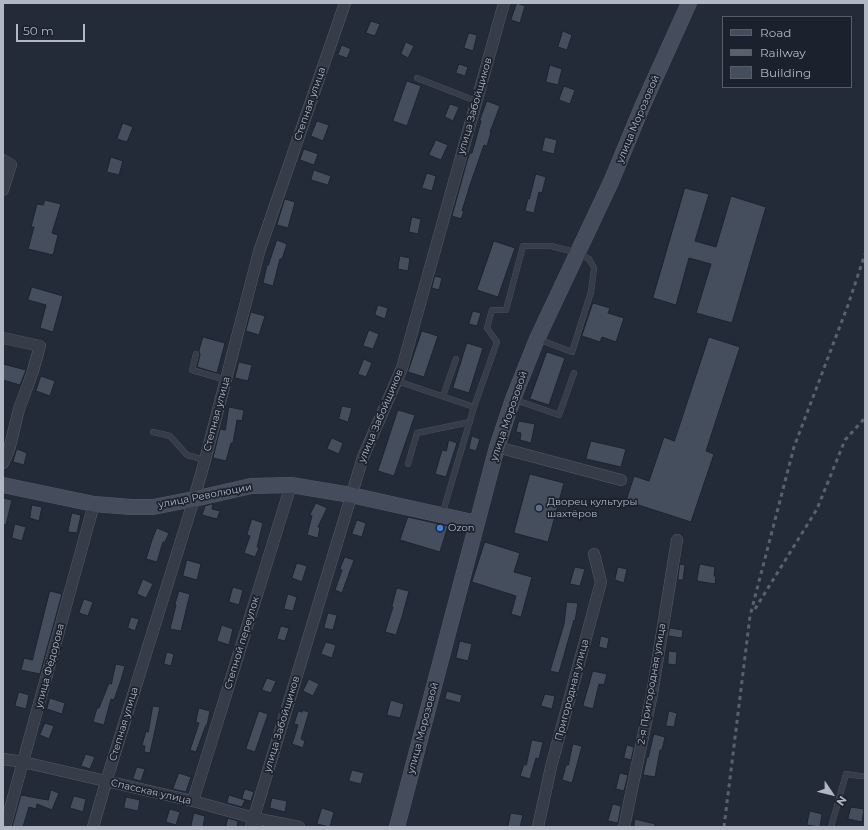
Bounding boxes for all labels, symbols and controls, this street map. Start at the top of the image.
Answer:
scale bar [18,16,87,42]
legend [722,16,852,88]
text: 50 m [23,23,54,38]
text: Road [760,25,791,40]
text: Railway [760,45,806,60]
street label: улица Забойщиков [455,56,495,156]
text: Building [760,65,811,80]
street label: Степная улица [292,66,328,142]
street label: улица Морозовой [614,73,662,165]
street label: улица Забойщиков [356,368,406,464]
street label: улица Морозовой [488,370,530,462]
street label: Степная улица [201,375,233,453]
street label: улица Революции [157,481,253,511]
place label: Дворец культуры шахтёров [547,496,637,520]
marker: Дворец культуры шахтёров [534,503,544,513]
place label: Ozon [448,522,474,534]
marker: Ozon [435,523,445,533]
street label: Степной переулок [222,595,262,691]
street label: улица Фёдорова [33,622,67,710]
street label: 2-я Пригородная улица [635,622,669,746]
street label: Пригородная улица [553,638,591,742]
street label: улица Забойщиков [262,674,302,774]
street label: улица Морозовой [405,681,441,775]
street label: Степная улица [107,685,141,763]
north arrow [812,774,852,814]
street label: Спасская улица [110,777,192,807]
text: N [834,793,850,809]

